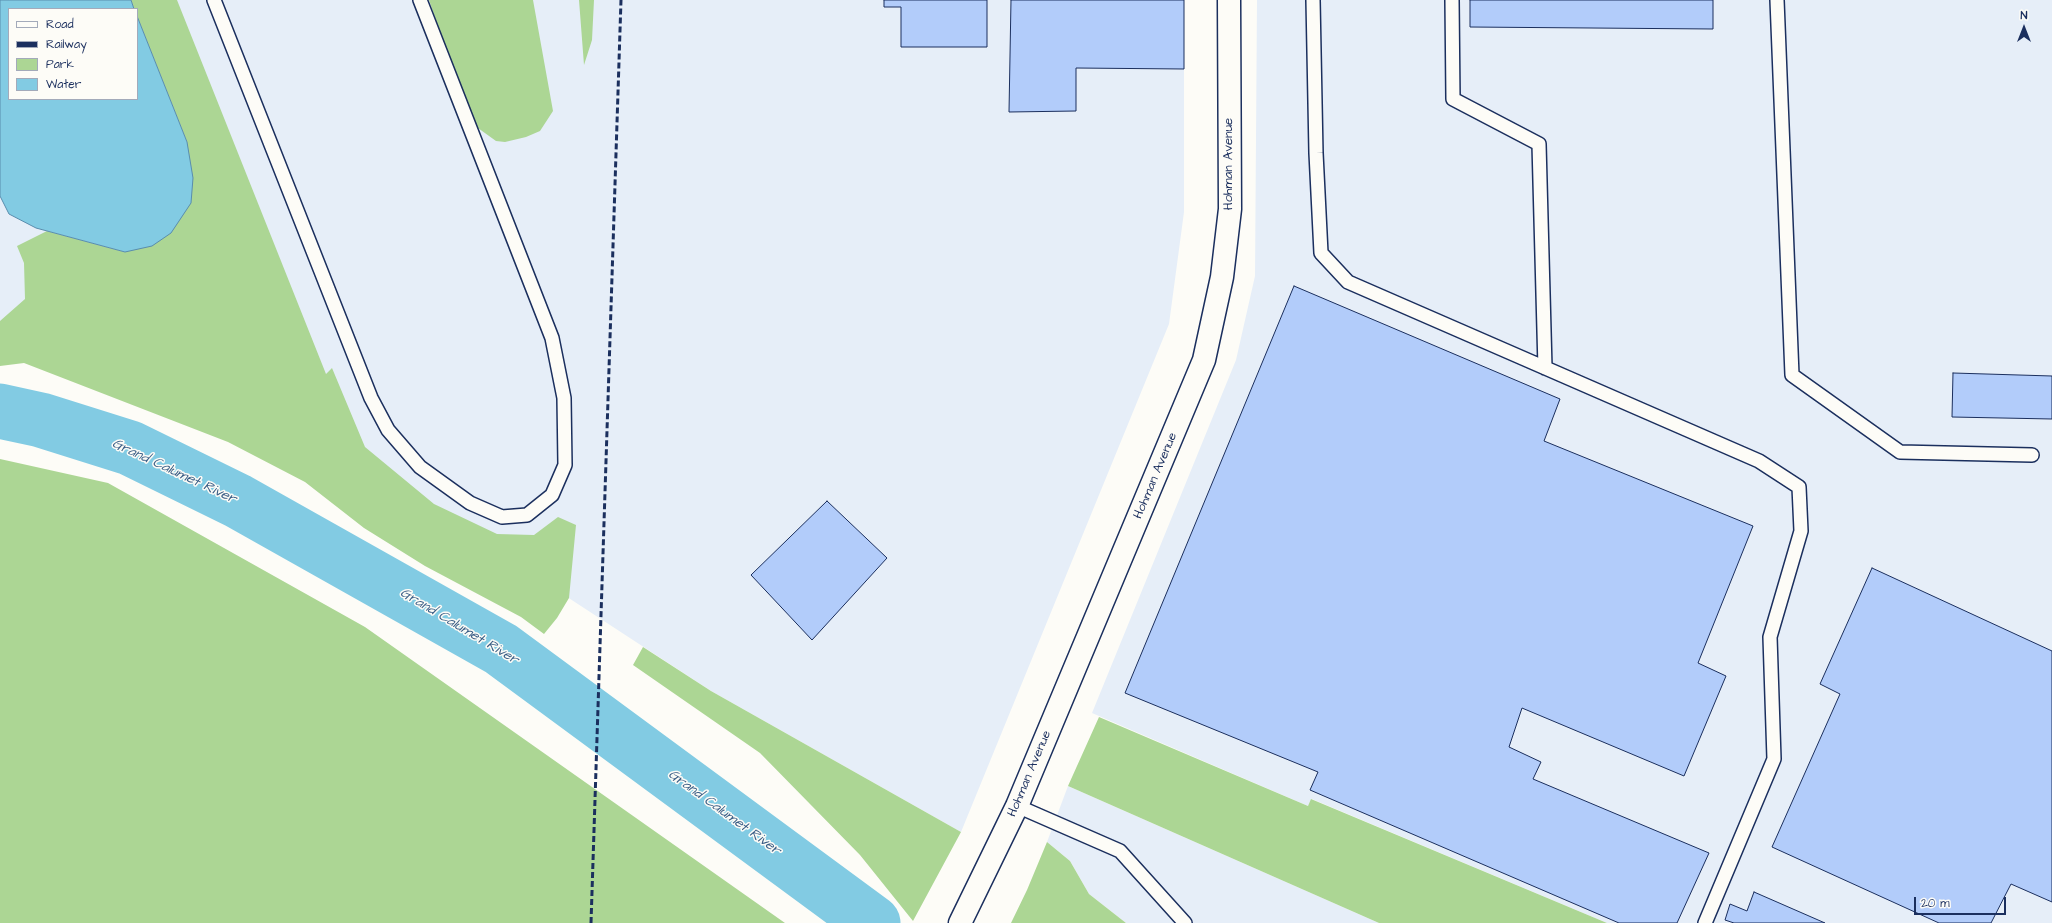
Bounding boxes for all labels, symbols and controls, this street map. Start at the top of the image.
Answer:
legend [8,8,138,100]
north arrow [2004,8,2044,48]
text: N [2021,8,2027,23]
text: Road [46,16,74,33]
text: Railway [46,36,87,53]
text: Park [46,56,74,73]
text: Water [46,76,81,93]
street label: Hohman Avenue [1221,118,1237,210]
street label: Hohman Avenue [1131,430,1181,522]
water label: Grand Calumet River [109,436,239,508]
water label: Grand Calumet River [397,585,521,669]
street label: Hohman Avenue [1005,728,1055,820]
water label: Grand Calumet River [664,767,784,859]
scale bar [1916,889,2008,915]
text: 20 m [1921,895,1950,912]

